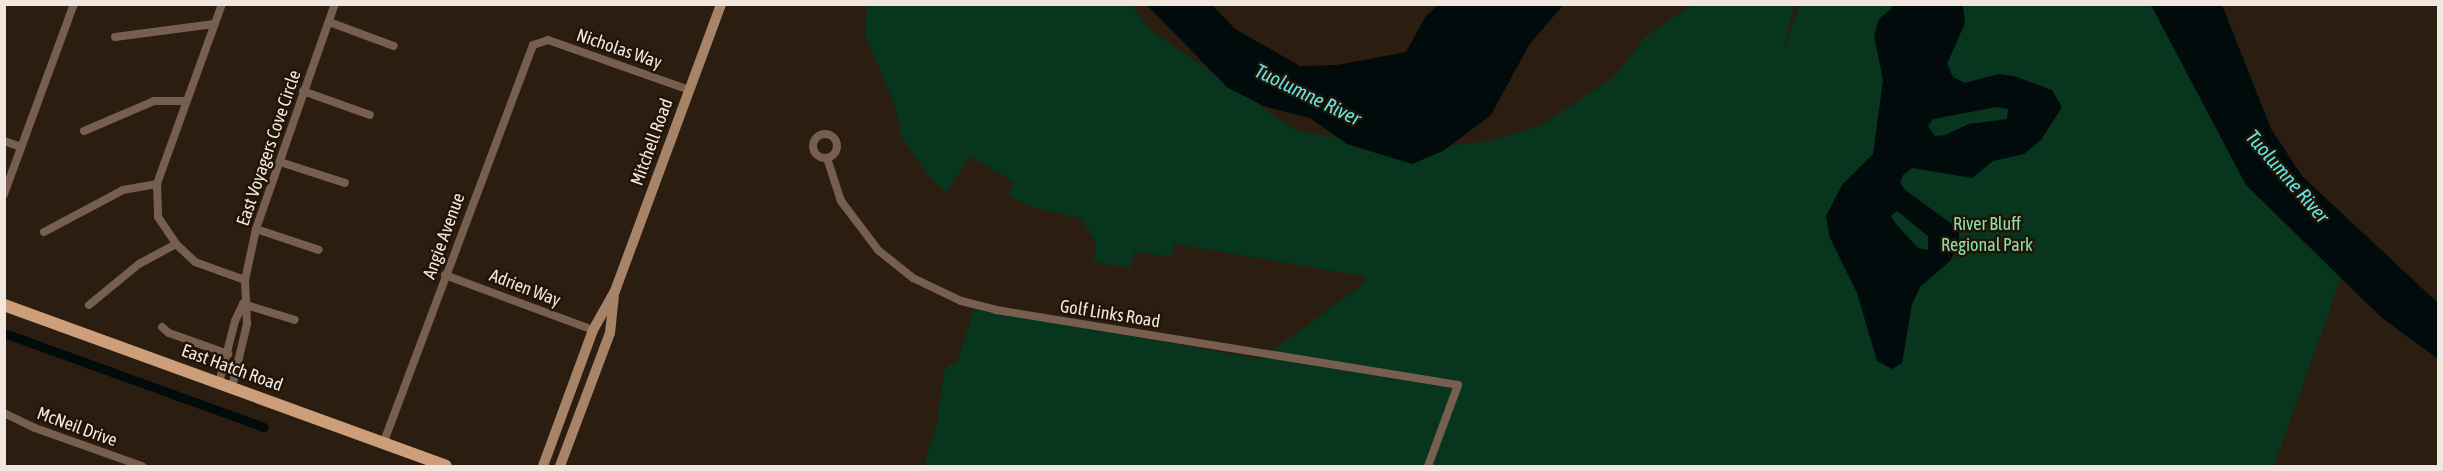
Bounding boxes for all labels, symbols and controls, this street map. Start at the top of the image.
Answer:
street label: Nicholas Way [573,24,665,74]
water label: Tuolumne River [1251,58,1365,130]
street label: East Voyagers Cove Circle [232,67,306,229]
street label: Mitchell Road [626,95,678,189]
water label: Tuolumne River [2241,125,2335,227]
street label: Angie Avenue [418,190,470,282]
park label: River Bluff Regional Park [1941,214,2033,256]
street label: Adrien Way [486,265,564,311]
street label: Golf Links Road [1058,295,1162,333]
street label: East Hatch Road [178,340,286,396]
street label: McNeil Drive [34,403,120,451]

